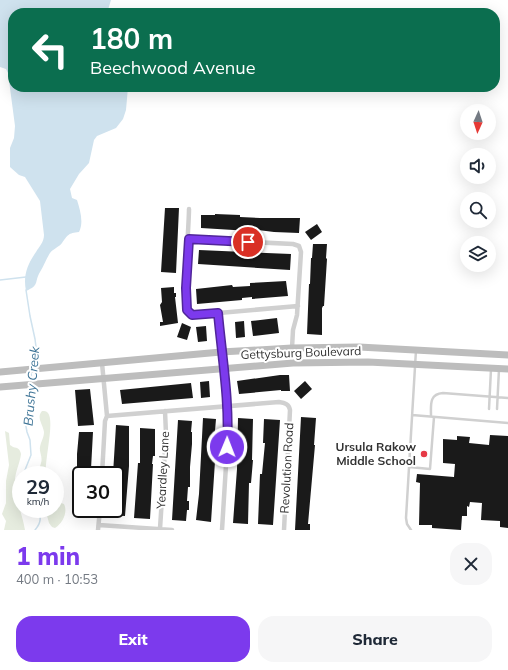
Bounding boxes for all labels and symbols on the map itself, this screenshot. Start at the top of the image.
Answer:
north arrow [460,104,496,140]
pin [231,225,265,259]
street label: Gettysburg Boulevard [240,343,362,362]
water label: Brushy Creek [20,345,42,426]
street label: Revolution Road [277,422,296,514]
position arrow [206,426,248,468]
street label: Yeardley Lane [153,431,172,510]
place label: Ursula Rakow Middle School [336,439,416,468]
marker: Ursula Rakow Middle School [419,449,429,459]
speed limit sign: 30 [72,466,124,518]

